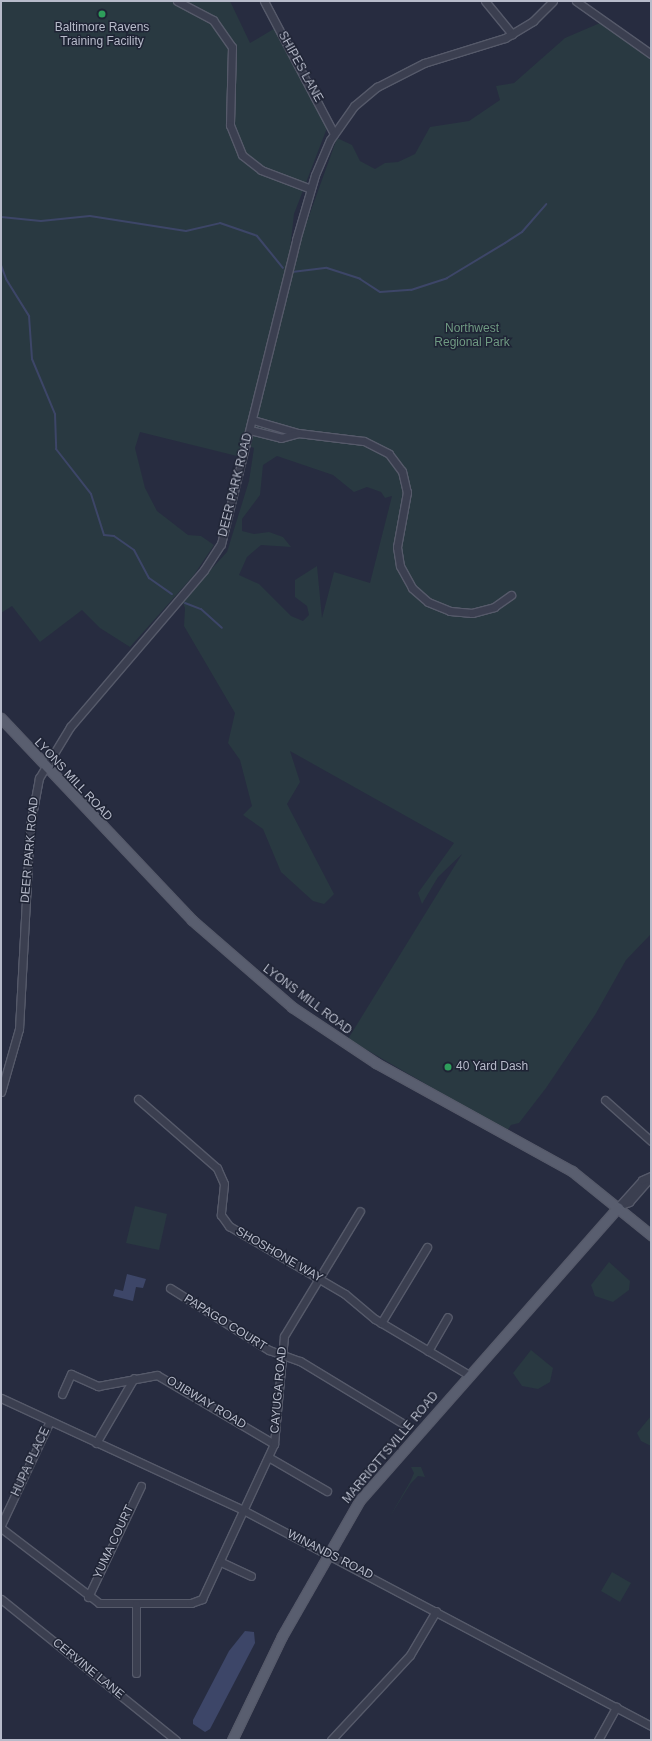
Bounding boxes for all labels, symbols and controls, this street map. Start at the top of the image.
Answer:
marker: Baltimore Ravens Training Facility [97,9,107,19]
place label: Baltimore Ravens Training Facility [55,21,149,49]
street label: SHIPES LANE [275,29,325,105]
park label: Northwest Regional Park [434,322,510,350]
street label: DEER PARK ROAD [216,432,256,538]
street label: LYONS MILL ROAD [31,736,115,824]
street label: DEER PARK ROAD [18,796,42,904]
street label: LYONS MILL ROAD [260,962,354,1038]
place label: 40 Yard Dash [456,1060,528,1074]
marker: 40 Yard Dash [443,1062,453,1072]
street label: SHOSHONE WAY [233,1224,325,1286]
street label: PAPAGO COURT [181,1292,269,1354]
street label: CAYUGA ROAD [268,1346,290,1434]
street label: OJIBWAY ROAD [163,1373,249,1433]
street label: MARRIOTTSVILLE ROAD [340,1389,442,1507]
street label: HUPA PLACE [9,1425,53,1499]
street label: YUMA COURT [90,1503,138,1581]
street label: WINANDS ROAD [285,1527,375,1583]
street label: CERVINE LANE [49,1636,127,1702]

